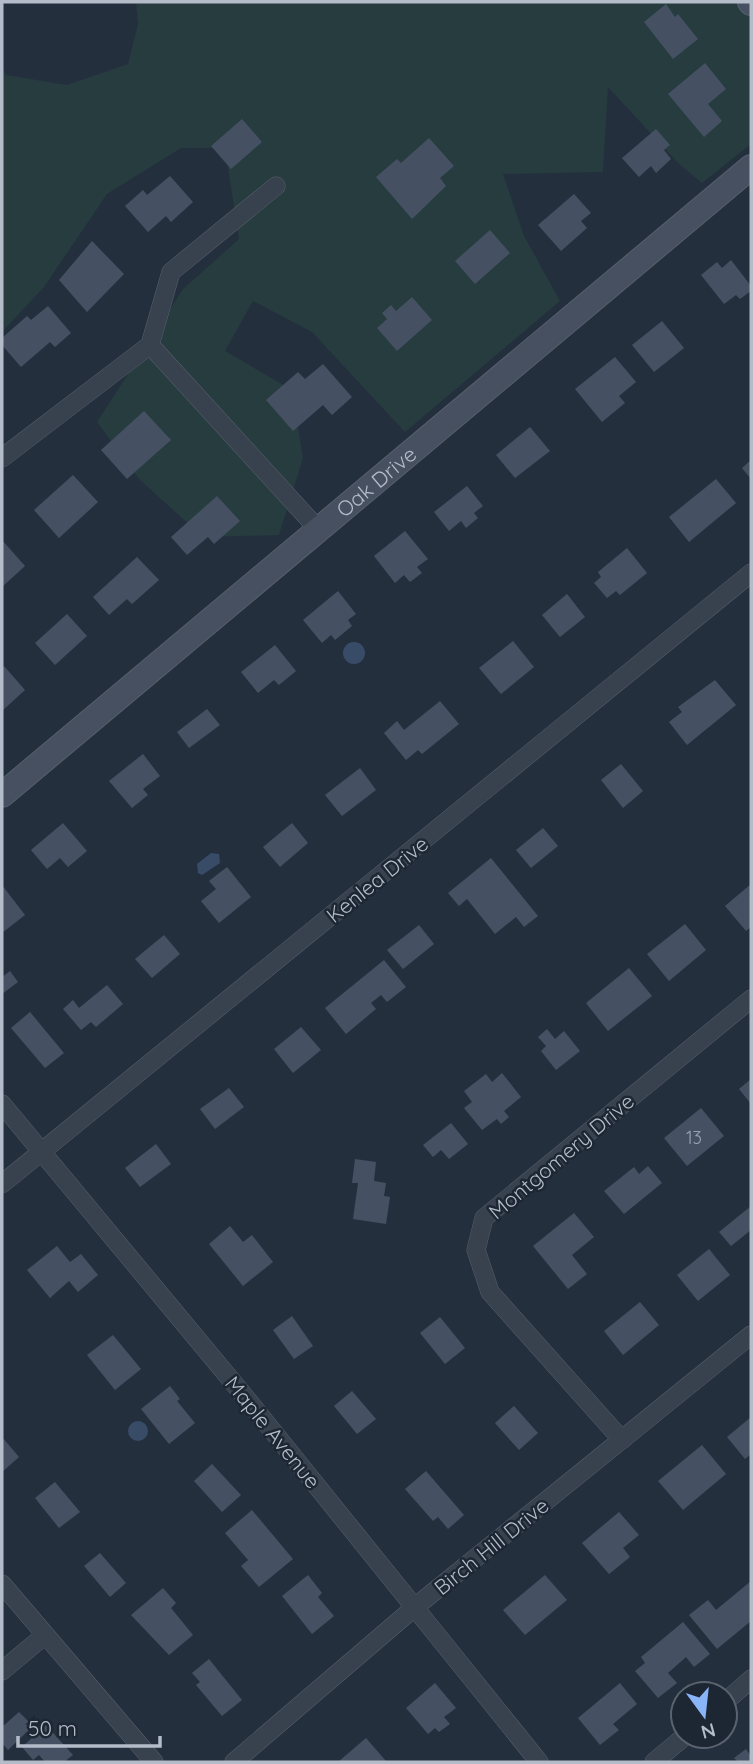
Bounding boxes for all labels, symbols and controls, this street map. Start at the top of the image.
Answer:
street label: Oak Drive [331,441,421,522]
street label: Kenlea Drive [321,830,433,928]
street label: Montgomery Drive [483,1088,639,1224]
house number: 13 [686,1126,702,1149]
street label: Maple Avenue [220,1371,326,1493]
street label: Birch Hill Drive [428,1492,554,1600]
north arrow [669,1680,739,1750]
scale bar [18,1704,159,1748]
text: 50 m [28,1715,77,1741]
text: N [699,1718,718,1745]

